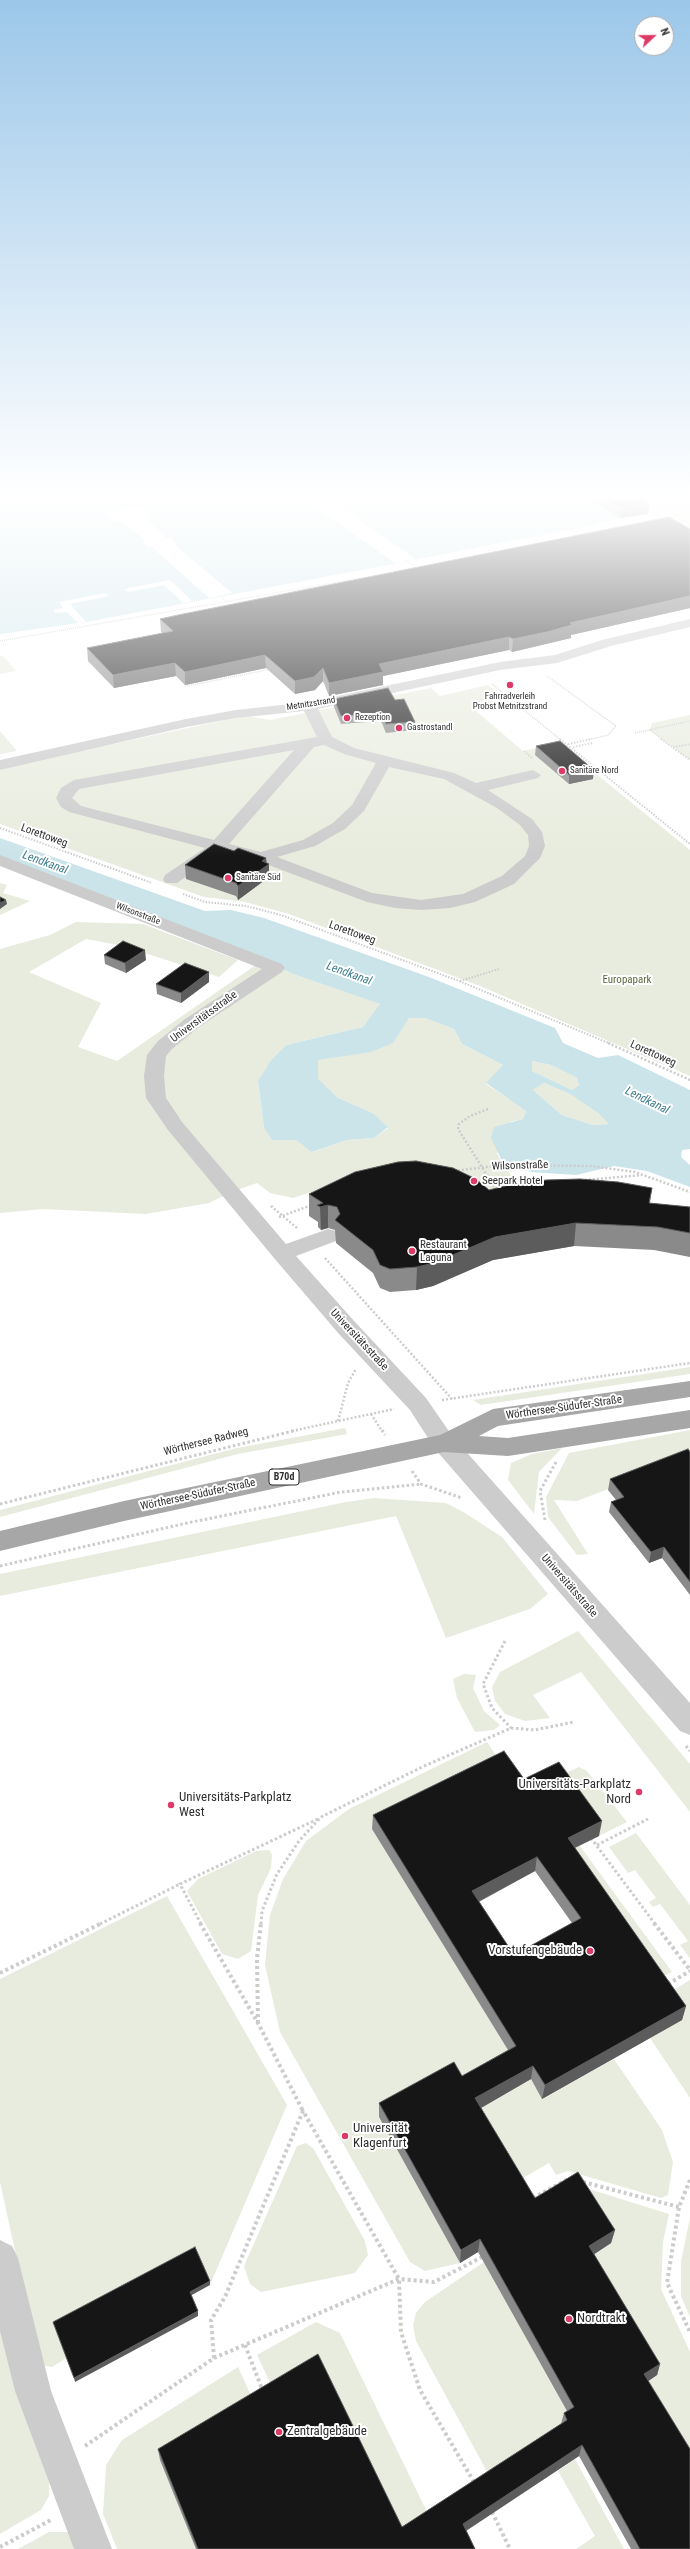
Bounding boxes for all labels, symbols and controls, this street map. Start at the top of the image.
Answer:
north arrow [634,16,674,56]
text: N [657,26,672,37]
marker: Fahrradverleih Probst Metnitzstrand [505,680,515,690]
place label: Fahrradverleih Probst Metnitzstrand [473,692,547,713]
street label: Metnitzstrand [286,695,336,713]
marker: Rezeption [342,713,352,723]
place label: Rezeption [355,713,390,723]
marker: Gastrostandl [394,723,404,733]
place label: Gastrostandl [407,723,453,733]
marker: Sanitäre Nord [557,766,567,776]
place label: Sanitäre Nord [570,766,619,776]
street label: Lorettoweg [19,821,69,851]
water label: Lendkanal [20,848,70,878]
marker: Sanitäre Süd [223,873,233,883]
place label: Sanitäre Süd [236,873,281,883]
street label: Wilsonstraße [114,901,162,927]
street label: Lorettoweg [327,918,377,948]
water label: Lendkanal [324,959,374,989]
park label: Europapark [602,973,652,987]
street label: Universitätsstraße [168,988,240,1046]
street label: Lorettoweg [628,1038,678,1070]
water label: Lendkanal [623,1084,671,1118]
street label: Wilsonstraße [491,1158,549,1174]
place label: Seepark Hotel [482,1174,543,1188]
marker: Seepark Hotel [469,1176,479,1186]
place label: Restaurant Laguna [420,1238,467,1264]
marker: Restaurant Laguna [407,1246,417,1256]
street label: Universitätsstraße [327,1307,391,1373]
street label: Wörthersee-Südufer-Straße [505,1393,623,1423]
street label: Wörthersee Radweg [162,1425,250,1459]
road number: B70d [269,1469,299,1485]
street label: Wörthersee-Südufer-Straße [139,1476,257,1514]
street label: Universitätsstraße [538,1552,600,1620]
place label: Universitäts-Parkplatz Nord [519,1777,631,1808]
marker: Universitäts-Parkplatz Nord [634,1787,644,1797]
place label: Universitäts-Parkplatz West [179,1790,291,1821]
marker: Universitäts-Parkplatz West [166,1800,176,1810]
place label: Vorstufengebäude [488,1943,582,1959]
marker: Vorstufengebäude [585,1946,595,1956]
place label: Universität Klagenfurt [353,2121,408,2152]
marker: Universität Klagenfurt [340,2131,350,2141]
place label: Nordtrakt [577,2311,625,2327]
marker: Nordtrakt [564,2314,574,2324]
place label: Zentralgebäude [287,2424,367,2440]
marker: Zentralgebäude [274,2427,284,2437]

